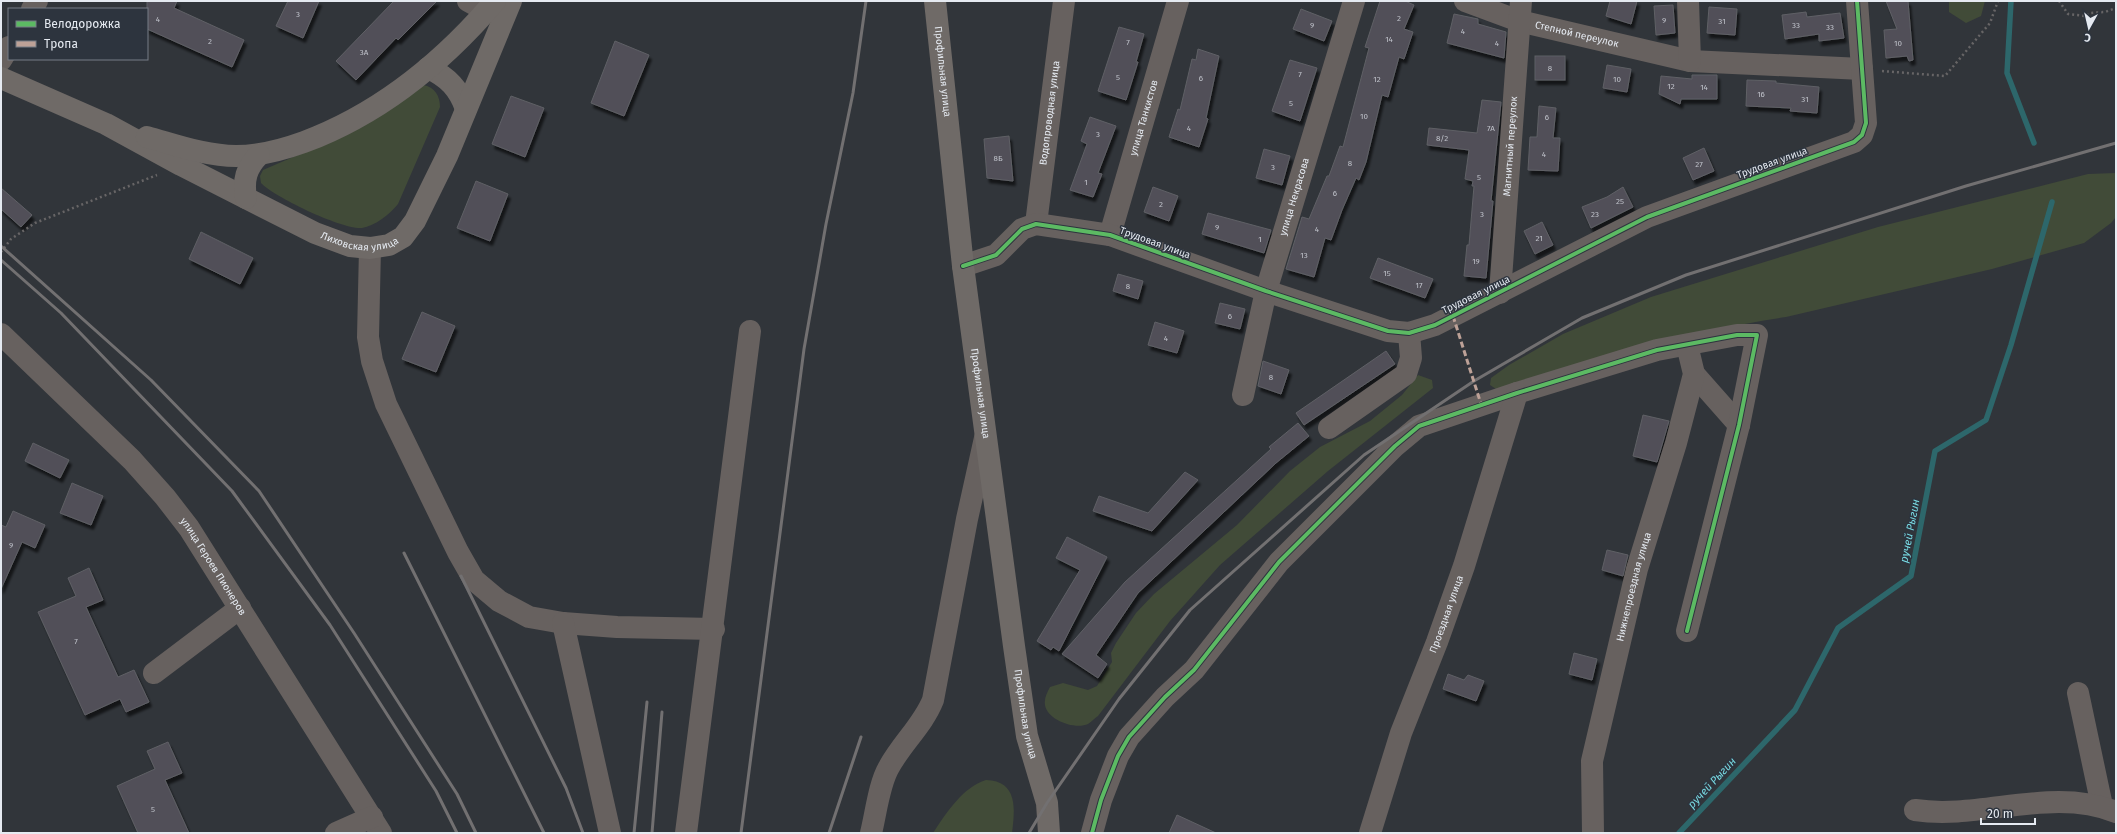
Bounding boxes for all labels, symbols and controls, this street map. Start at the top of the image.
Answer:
legend [8,8,148,60]
north arrow [2069,8,2109,48]
house number: 3 [296,10,300,19]
house number: 2 [1397,14,1401,23]
house number: 4 [156,15,161,24]
house number: 9 [1662,16,1666,25]
text: Велодорожка [44,17,120,31]
house number: 31 [1718,17,1726,26]
street label: Степной переулок [1534,19,1621,50]
house number: 9 [1310,21,1314,30]
house number: 33 [1792,21,1800,30]
house number: 33 [1826,23,1834,32]
street label: Профильная улица [932,26,953,118]
house number: 4 [1461,27,1466,36]
text: С [2083,30,2092,44]
house number: 14 [1385,35,1394,44]
text: Тропа [44,37,78,51]
house number: 2 [208,37,212,46]
house number: 7 [1126,38,1130,47]
house number: 4 [1495,39,1500,48]
house number: 10 [1894,39,1902,48]
house number: 3А [360,48,369,57]
street label: Водопроводная улица [1037,60,1062,166]
house number: 8 [1548,64,1553,73]
house number: 7 [1298,70,1302,79]
house number: 5 [1116,73,1120,82]
house number: 6 [1199,74,1203,83]
house number: 12 [1373,75,1381,84]
house number: 10 [1613,75,1621,84]
street label: улица Танкистов [1127,78,1161,157]
house number: 12 [1667,82,1675,91]
house number: 14 [1700,83,1709,92]
house number: 16 [1757,90,1765,99]
street label: Магнитный переулок [1501,95,1520,197]
house number: 31 [1801,95,1809,104]
house number: 5 [1289,99,1293,108]
house number: 10 [1360,112,1368,121]
house number: 6 [1545,113,1549,122]
house number: 4 [1187,124,1192,133]
house number: 7А [1487,124,1495,133]
house number: 3 [1096,130,1100,139]
house number: 8/2 [1436,134,1448,143]
street label: Трудовая улица [1735,145,1809,181]
house number: 4 [1542,150,1547,159]
house number: 8Б [993,154,1003,163]
street label: улица Некрасова [1277,156,1312,237]
house number: 8 [1348,159,1353,168]
house number: 27 [1695,160,1703,169]
house number: 3 [1271,163,1275,172]
house number: 5 [1477,173,1481,182]
house number: 1 [1084,178,1088,187]
house number: 6 [1333,189,1337,198]
house number: 25 [1616,197,1624,206]
house number: 2 [1159,200,1163,209]
house number: 3 [1480,210,1484,219]
house number: 23 [1591,210,1599,219]
house number: 9 [1215,223,1219,232]
street label: Трудовая улица [1118,225,1192,261]
house number: 4 [1315,225,1320,234]
street label: Лиховская улица [319,230,401,254]
house number: 21 [1535,234,1543,243]
house number: 1 [1258,235,1262,244]
house number: 13 [1300,251,1308,260]
house number: 19 [1472,257,1480,266]
house number: 15 [1383,269,1391,278]
street label: Трудовая улица [1440,273,1512,317]
house number: 17 [1415,281,1423,290]
house number: 8 [1126,282,1131,291]
house number: 6 [1228,312,1232,321]
house number: 4 [1164,334,1169,343]
street label: Профильная улица [968,347,992,439]
house number: 8 [1269,373,1274,382]
water label: ручей Рыгин [1897,498,1923,564]
street label: улица Героев Пионеров [177,516,249,618]
street label: Нижнепроездная улица [1614,531,1654,643]
house number: 9 [9,541,13,550]
street label: Проездная улица [1427,574,1466,655]
house number: 7 [74,637,78,646]
street label: Профильная улица [1011,668,1040,760]
water label: ручей Рыгин [1685,755,1739,811]
scale bar [1981,800,2035,826]
house number: 5 [151,805,155,814]
text: 20 m [1987,807,2013,821]

